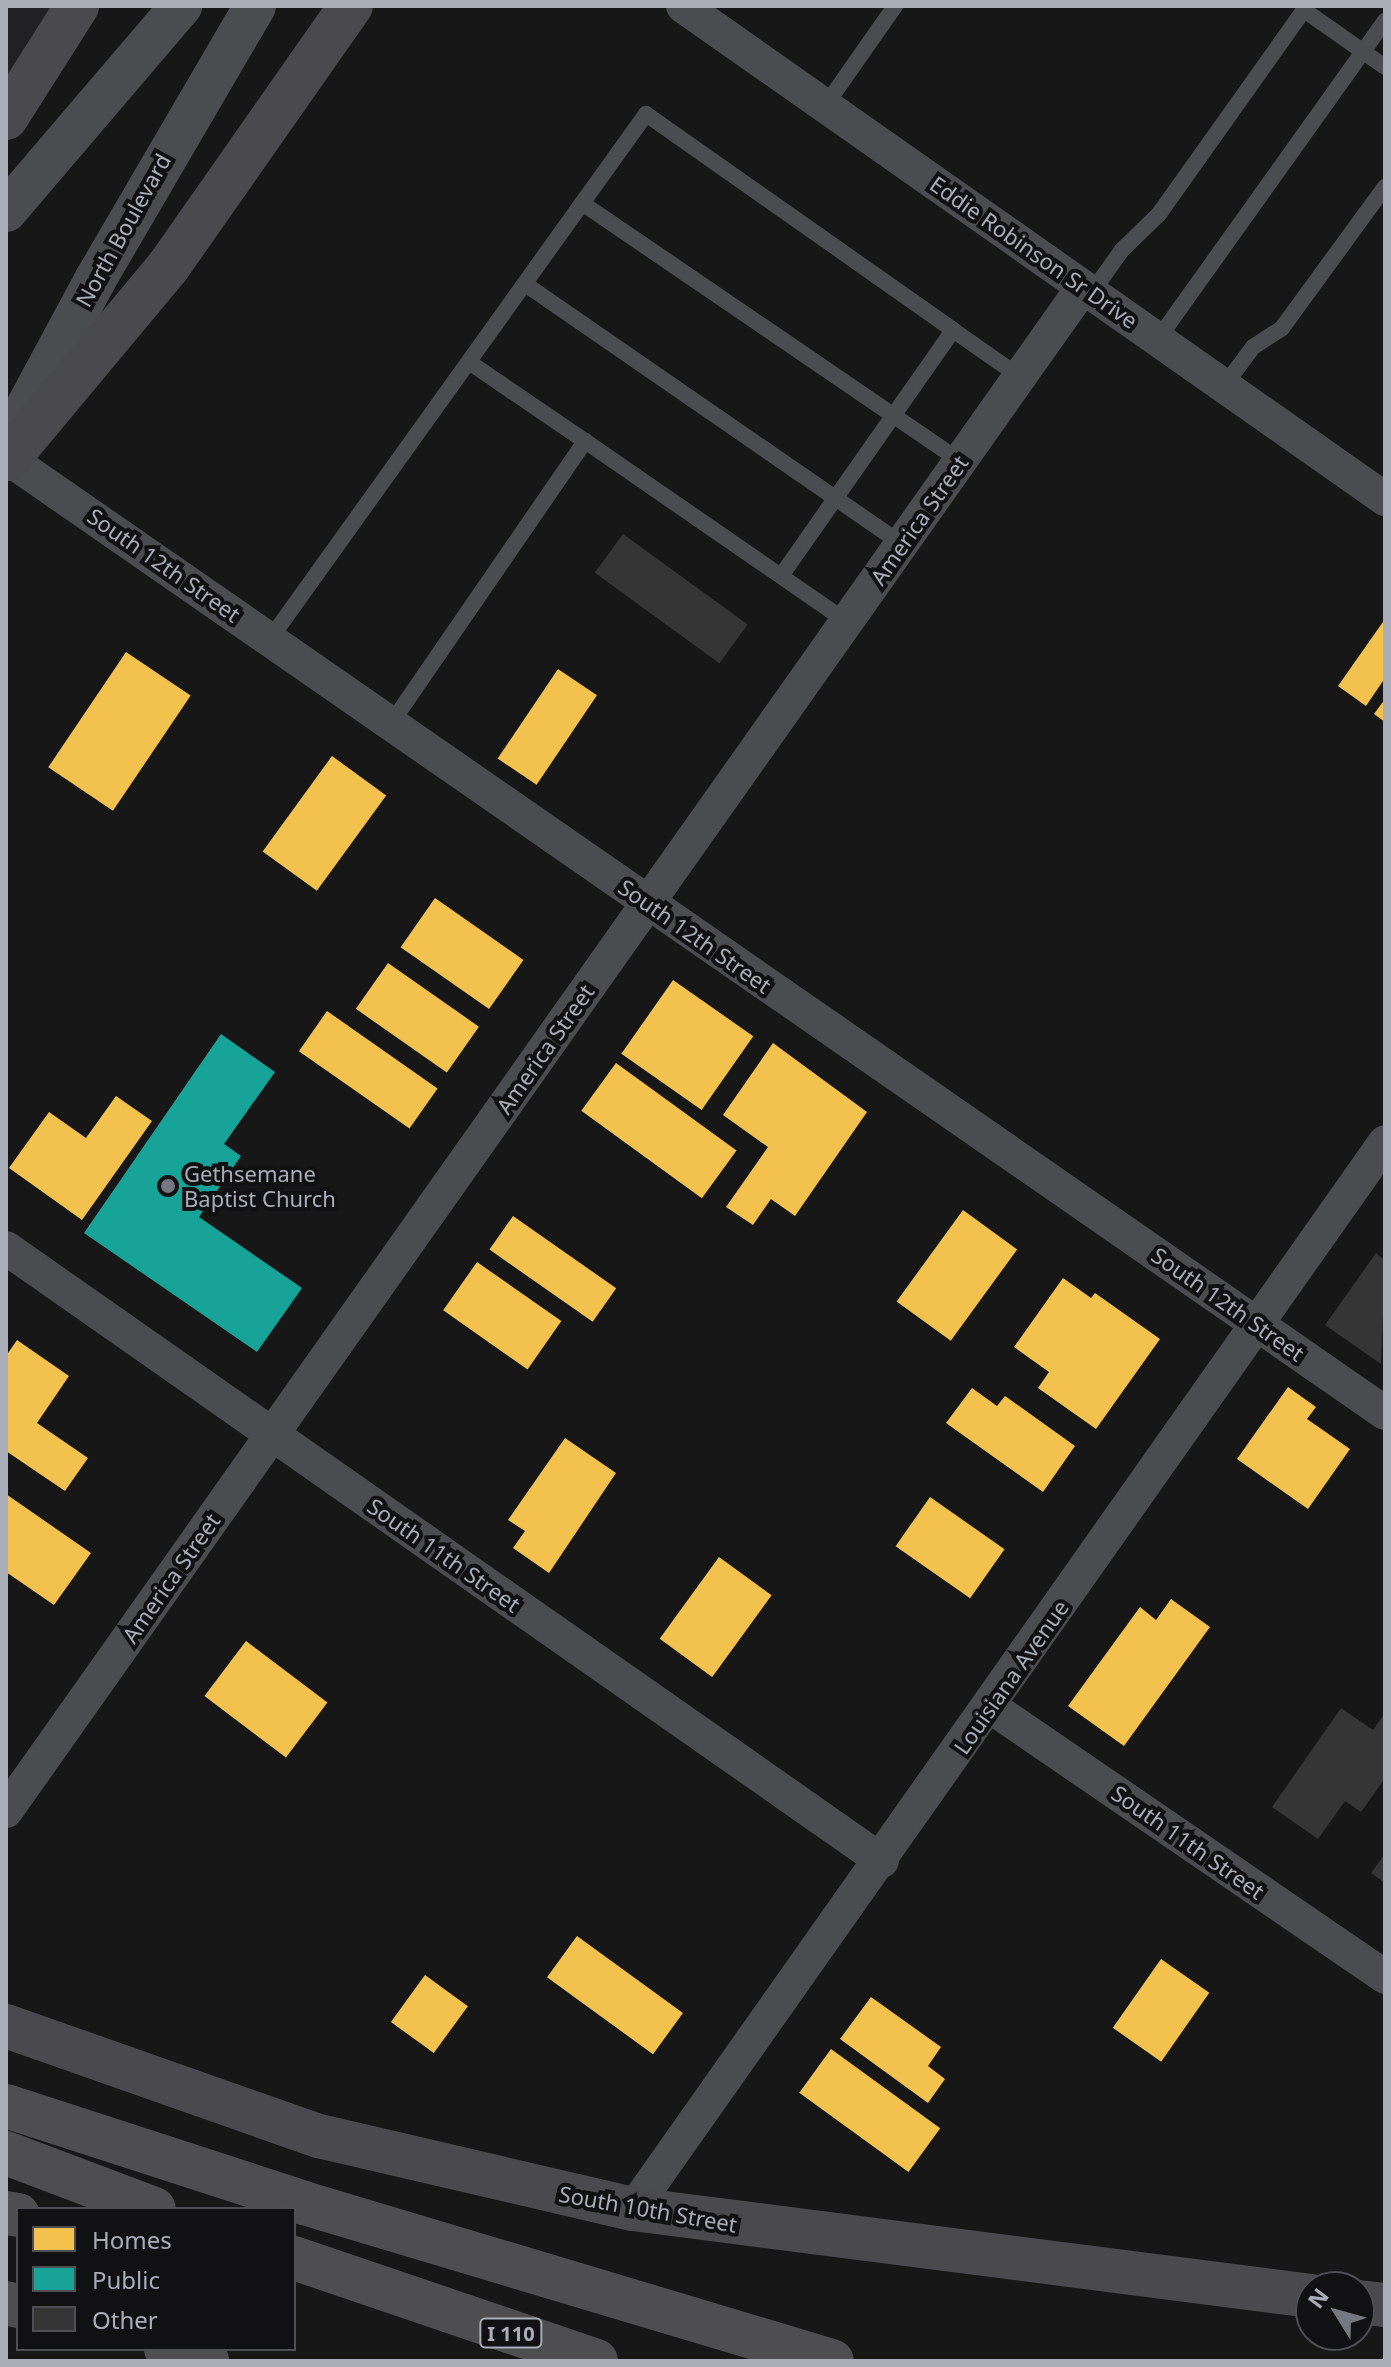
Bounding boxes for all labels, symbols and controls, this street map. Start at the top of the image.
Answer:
street label: North Boulevard [70,149,176,311]
street label: Eddie Robinson Sr Drive [925,170,1143,334]
street label: America Street [865,450,973,590]
street label: South 12th Street [83,503,245,627]
street label: South 12th Street [614,874,776,998]
street label: America Street [491,979,599,1119]
place label: Gethsemane Baptist Church [184,1160,336,1212]
marker: Gethsemane Baptist Church [159,1177,177,1195]
street label: South 12th Street [1147,1242,1309,1366]
street label: South 11th Street [363,1493,525,1617]
street label: America Street [117,1508,225,1648]
street label: Louisiana Avenue [948,1595,1074,1759]
street label: South 11th Street [1107,1780,1269,1904]
street label: South 10th Street [557,2180,739,2238]
legend [16,2207,296,2351]
text: Homes [92,2223,172,2256]
text: Public [92,2263,160,2296]
north arrow [1295,2271,1375,2351]
text: N [1300,2282,1335,2314]
text: Other [92,2303,158,2336]
road number: I 110 [479,2317,543,2349]

